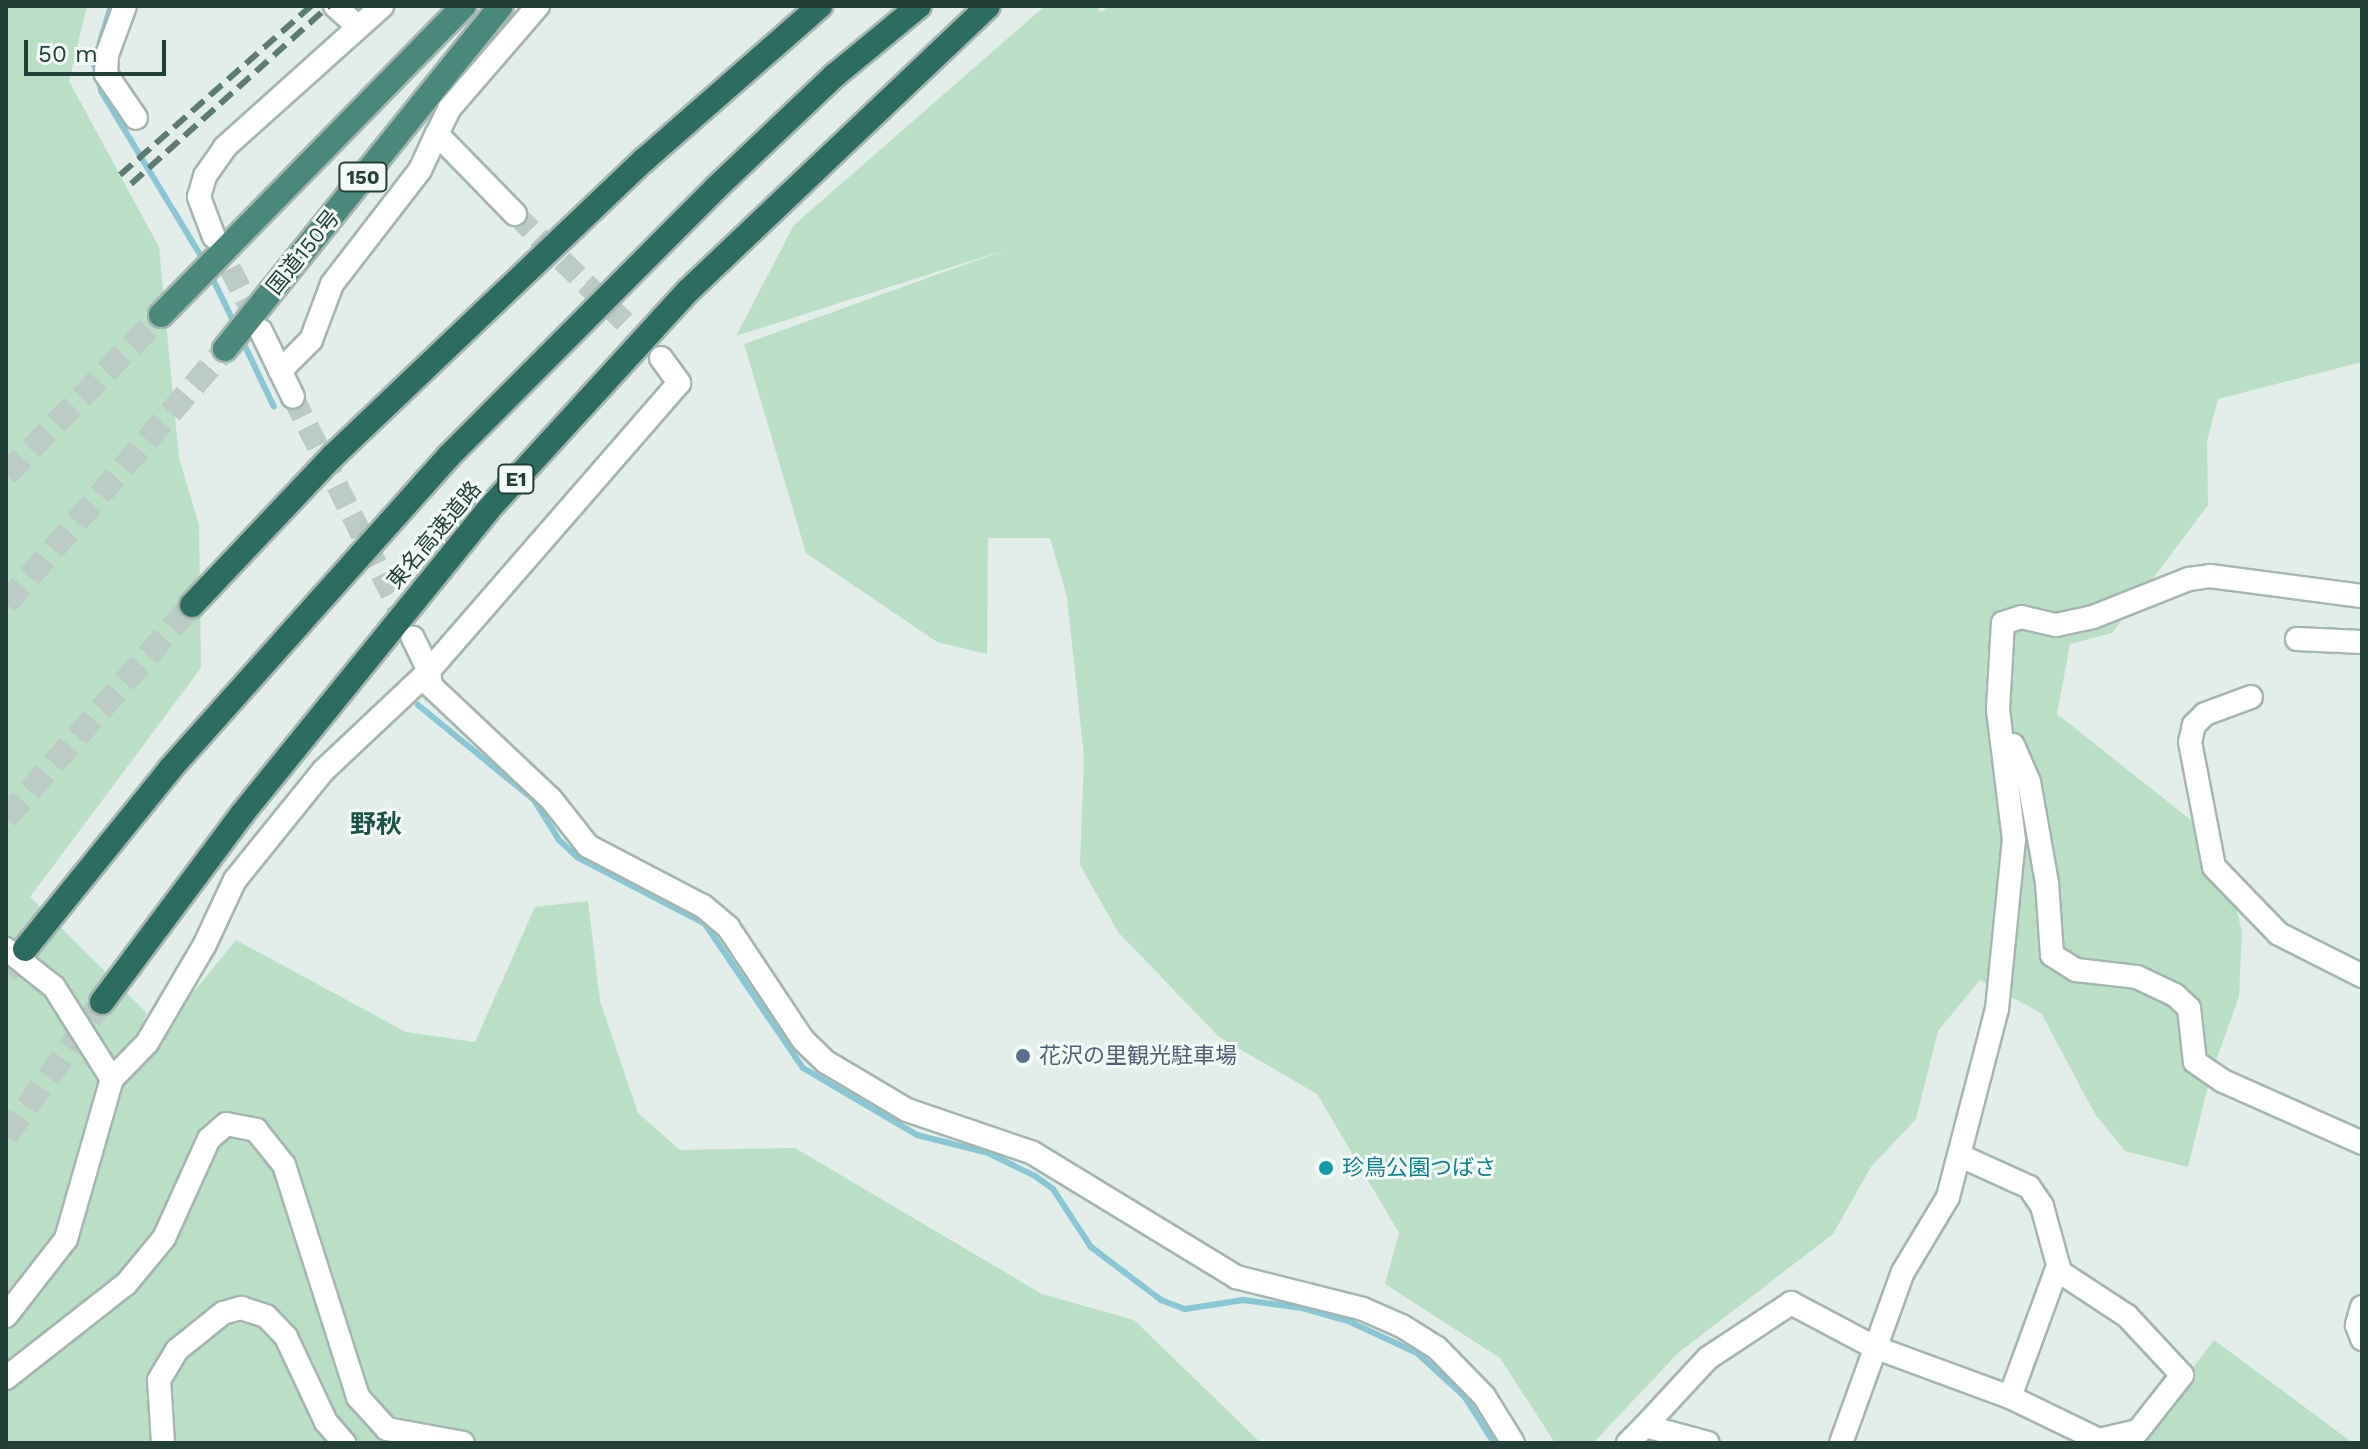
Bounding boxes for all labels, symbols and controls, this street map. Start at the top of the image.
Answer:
scale bar [28,24,170,74]
text: 50 m [38,40,98,68]
road number: 150 [337,161,389,193]
street label: 国道150号 [261,204,345,300]
road number: E1 [496,463,536,495]
street label: 東名高速道路 [381,476,487,594]
district label: 野秋 [350,809,402,841]
place label: 花沢の里観光駐車場 [1039,1043,1237,1069]
marker: 花沢の里観光駐車場 [1014,1047,1032,1065]
place label: 珍鳥公園つばさ [1342,1155,1496,1181]
marker: 珍鳥公園つばさ [1317,1159,1335,1177]

